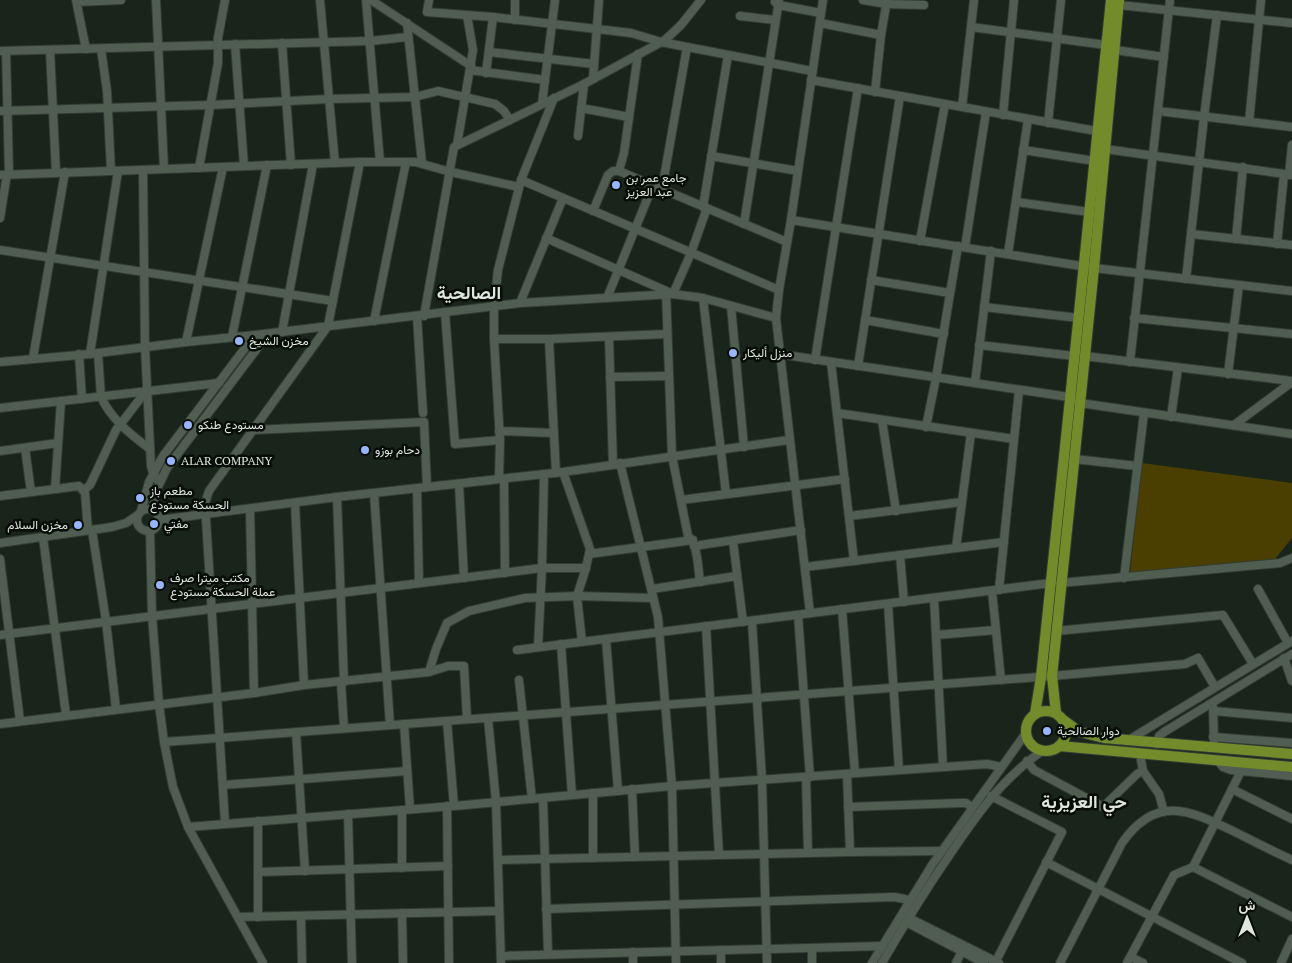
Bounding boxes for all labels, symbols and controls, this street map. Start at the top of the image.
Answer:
place label: جامع عمر بن عبد العزيز [625,170,687,200]
marker: جامع عمر بن عبد العزيز [610,179,622,191]
district label: الصالحية [437,280,501,304]
place label: مخزن الشيخ [249,333,309,350]
marker: مخزن الشيخ [233,335,245,347]
place label: منزل أليكار [742,345,792,361]
marker: منزل أليكار [727,347,739,359]
place label: مستودع طنكو [198,417,264,434]
marker: مستودع طنكو [182,419,194,431]
place label: دحام بوزو [375,442,420,458]
marker: دحام بوزو [359,444,371,456]
place label: ALAR COMPANY [181,453,273,468]
marker: ALAR COMPANY [165,455,177,467]
place label: مطعم باز الحسكة مستودع [149,483,229,514]
marker: مطعم باز الحسكة مستودع [134,492,146,504]
place label: مفتي [164,516,188,534]
place label: مخزن السلام [7,517,68,533]
marker: مفتي [148,518,160,530]
marker: مخزن السلام [72,519,84,531]
place label: مكتب ميترا صرف عملة الحسكة مستودع [170,570,275,601]
marker: مكتب ميترا صرف عملة الحسكة مستودع [154,579,166,591]
place label: دوار الصالحية [1057,723,1120,739]
marker: دوار الصالحية [1041,725,1053,737]
district label: حي العزيزية [1041,789,1127,817]
north arrow [1222,893,1272,943]
text: ش [1239,895,1256,914]

